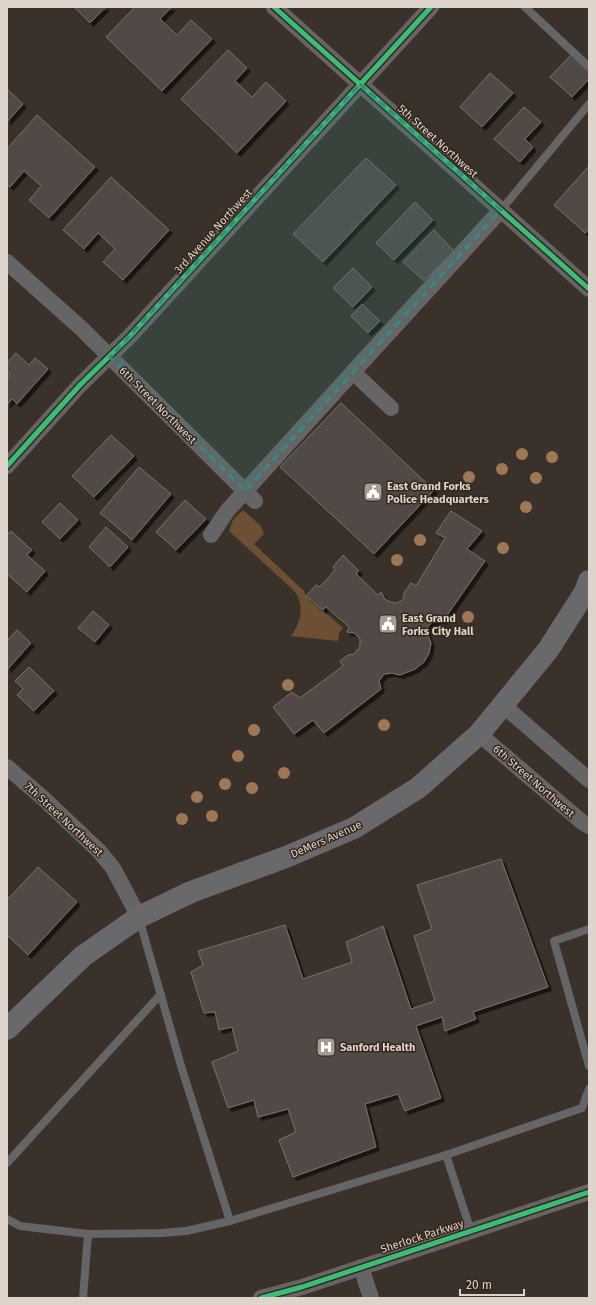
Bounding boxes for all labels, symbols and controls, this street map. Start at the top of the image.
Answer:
street label: 5th Street Northwest [395,102,480,181]
street label: 3rd Avenue Northwest [172,186,255,277]
street label: 6th Street Northwest [116,364,199,447]
place label: East Grand Forks Police Headquarters [387,480,489,506]
public building icon: East Grand Forks Police Headquarters [362,481,384,503]
place label: East Grand Forks City Hall [402,612,474,638]
public building icon: East Grand Forks City Hall [377,613,399,635]
street label: 6th Street Northwest [490,743,577,820]
street label: 7th Street Northwest [22,780,106,859]
street label: DeMers Avenue [289,818,364,861]
hospital icon: Sanford Health [315,1036,337,1058]
place label: Sanford Health [340,1041,415,1054]
street label: Sherlock Parkway [379,1217,466,1256]
scale bar [460,1271,524,1297]
text: 20 m [466,1278,492,1292]

